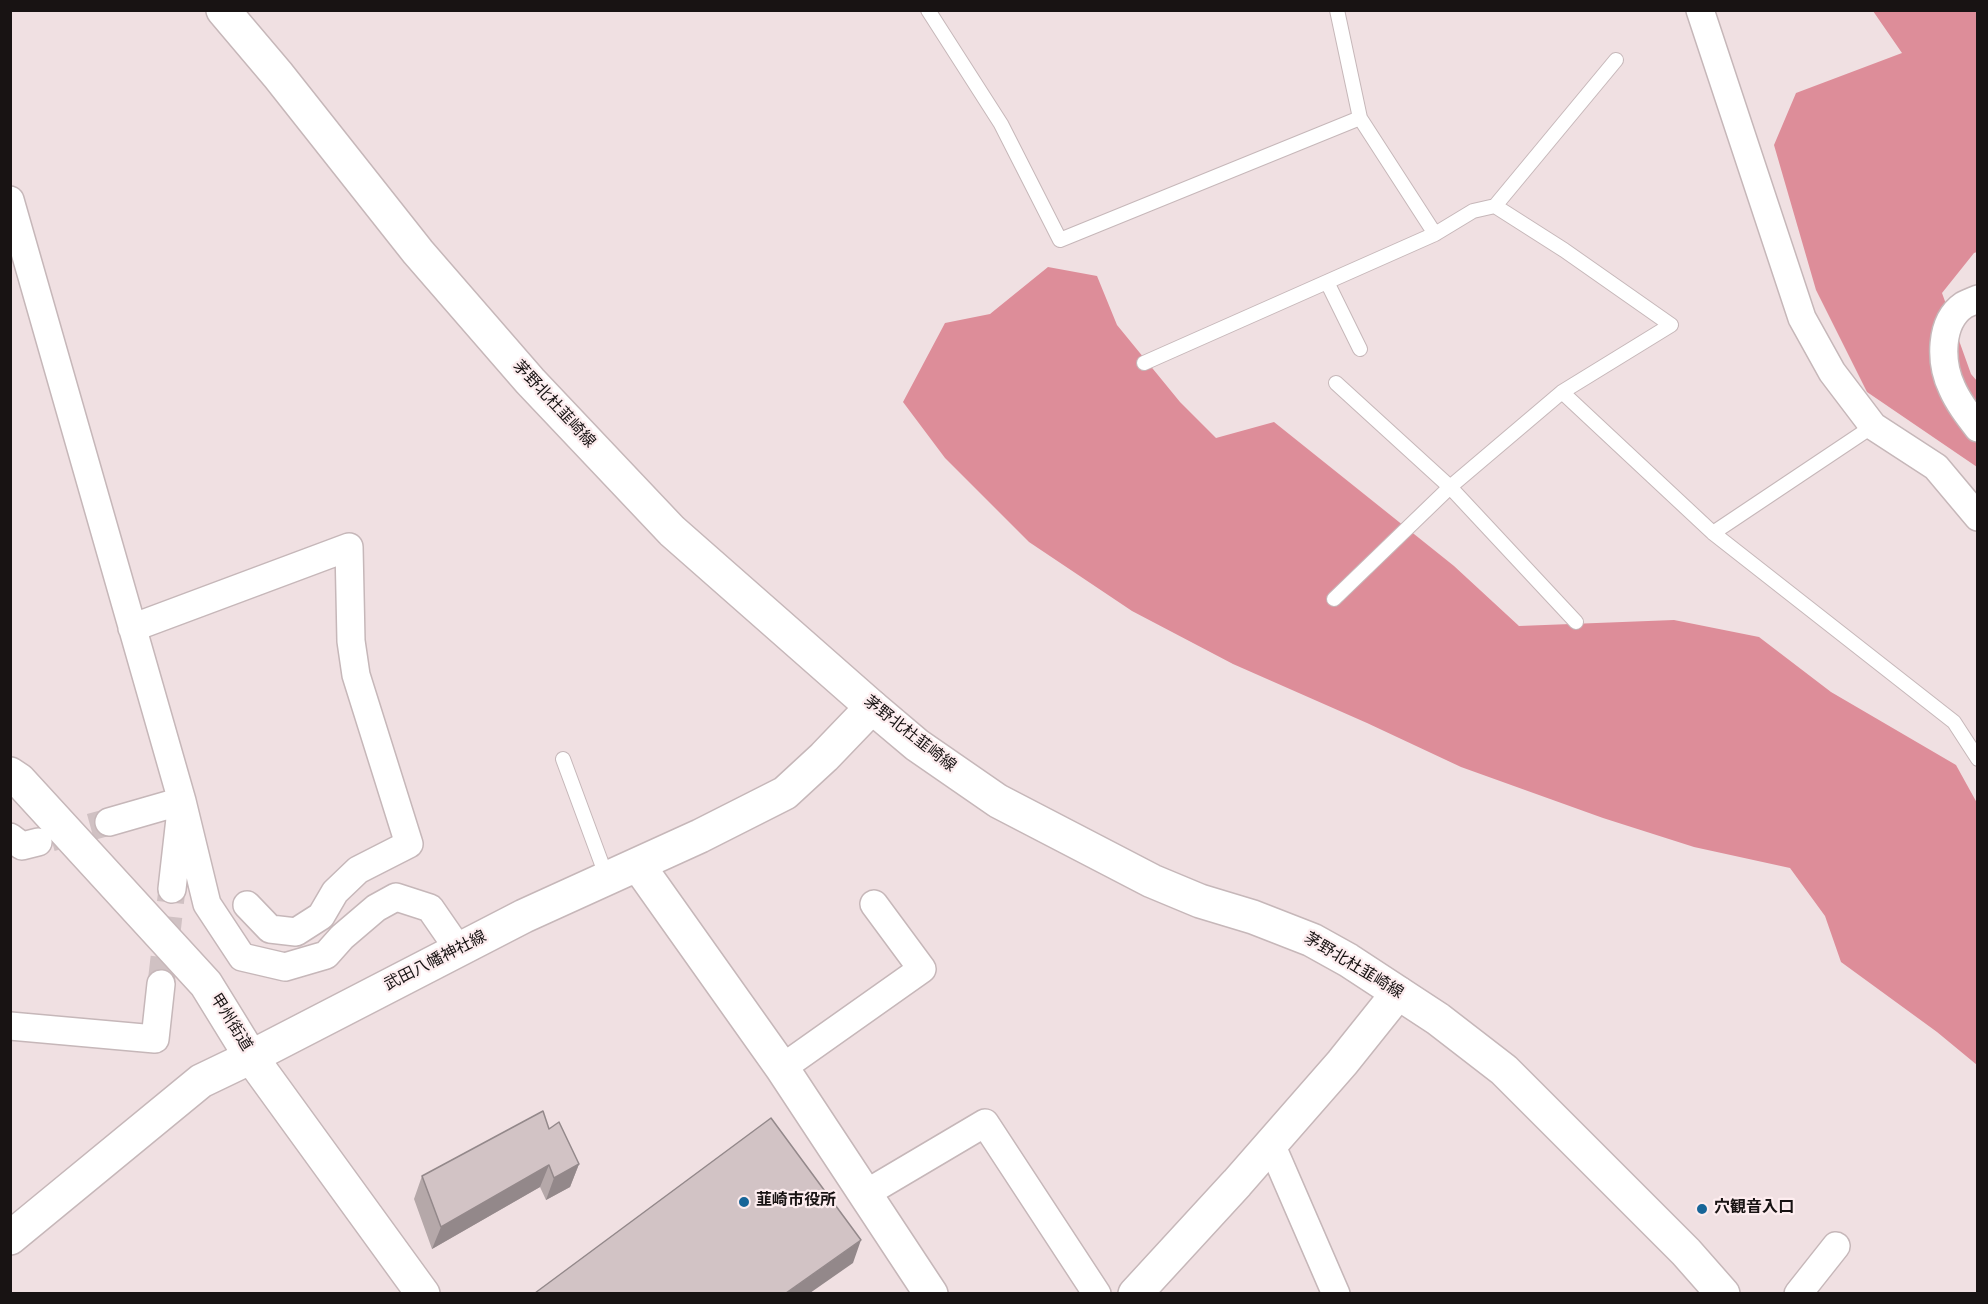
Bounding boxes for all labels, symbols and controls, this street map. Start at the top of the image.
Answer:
street label: 茅野北杜韮崎線 [508,357,598,453]
street label: 茅野北杜韮崎線 [859,693,959,777]
street label: 武田八幡神社線 [382,928,490,996]
street label: 茅野北杜韮崎線 [1300,930,1406,1004]
street label: 甲州街道 [205,991,255,1055]
place label: 韮崎市役所 [756,1192,836,1212]
marker: 韮崎市役所 [737,1195,751,1209]
place label: 穴観音入口 [1714,1199,1794,1219]
marker: 穴観音入口 [1695,1202,1709,1216]

